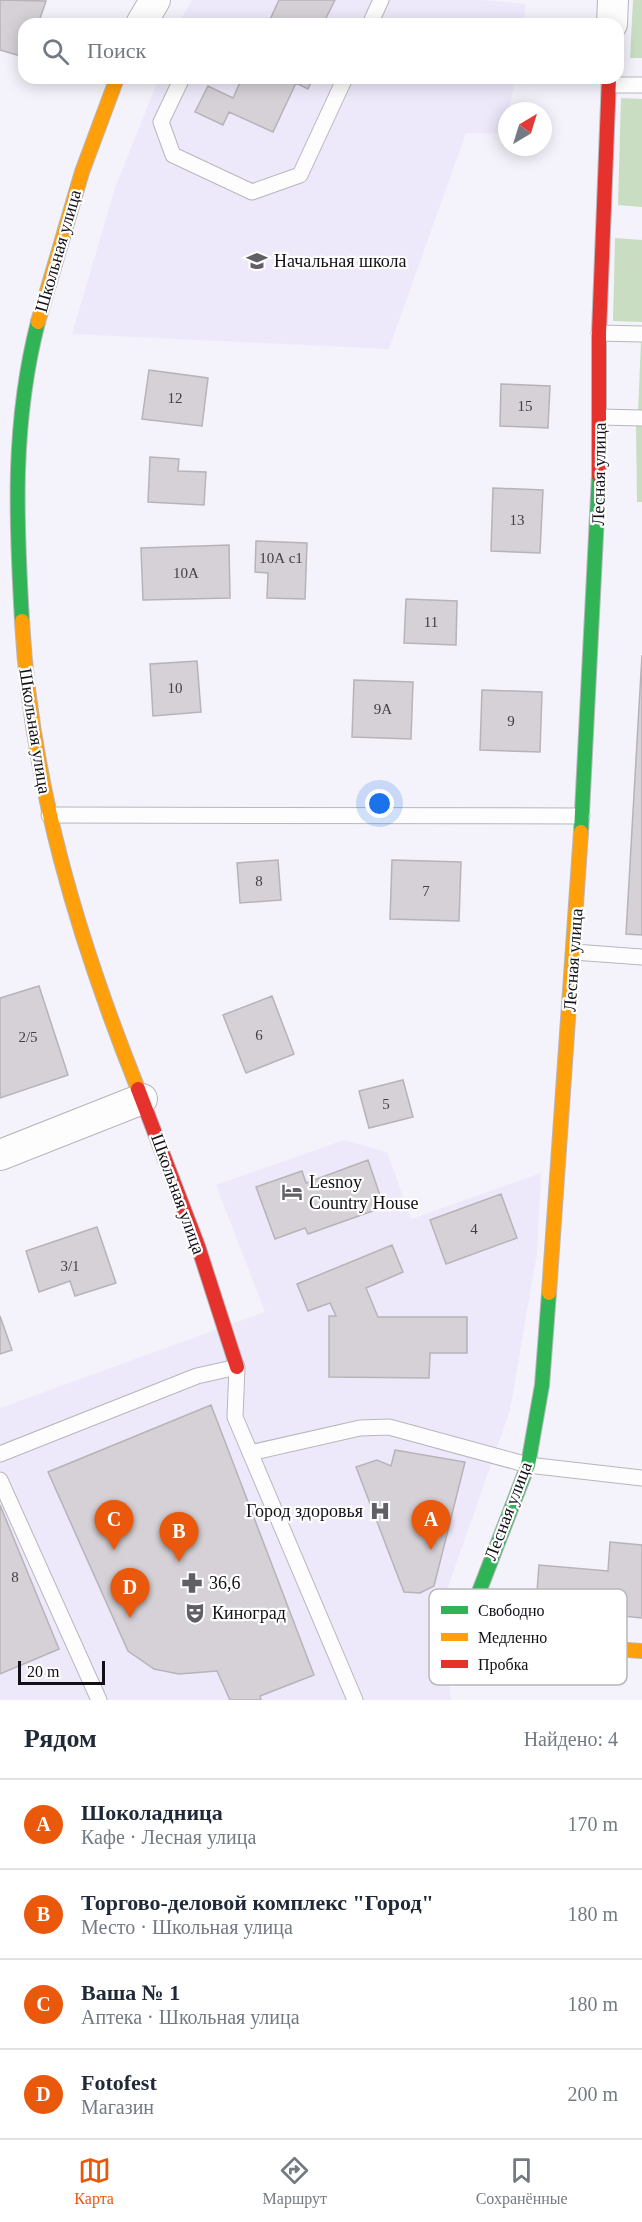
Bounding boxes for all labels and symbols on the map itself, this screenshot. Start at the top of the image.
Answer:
north arrow [498,102,552,156]
street label: Школьная улица [31,187,85,315]
school or university icon: Начальная школа [245,249,269,273]
place label: Начальная школа [274,251,407,271]
house number: 12 [168,390,183,406]
house number: 15 [518,398,533,414]
street label: Лесная улица [588,422,610,526]
house number: 13 [510,512,525,528]
house number: 10А с1 [259,550,303,566]
house number: 10А [173,565,199,581]
house number: 11 [424,614,438,630]
street label: Школьная улица [15,667,55,795]
house number: 10 [168,680,183,696]
house number: 9А [374,701,392,717]
house number: 9 [507,713,515,729]
your location [365,789,394,818]
house number: 8 [255,873,263,889]
house number: 7 [422,883,430,899]
street label: Лесная улица [559,908,587,1012]
house number: 6 [255,1027,263,1043]
house number: 2/5 [18,1029,38,1045]
house number: 5 [382,1096,390,1112]
street label: Школьная улица [147,1131,209,1257]
place label: Lesnoy Country House [309,1172,419,1213]
hotel icon: Lesnoy Country House [280,1180,304,1204]
house number: 4 [470,1221,478,1237]
house number: 3/1 [60,1258,80,1274]
street label: Лесная улица [480,1459,536,1563]
hospital icon: Город здоровья [368,1499,392,1523]
pin: C [94,1500,134,1550]
pin: A [412,1500,450,1550]
place label: Город здоровья [246,1501,363,1521]
pin: B [160,1512,198,1562]
pin: D [110,1568,150,1618]
house number: 8 [11,1569,19,1585]
pharmacy icon: 36,6 [180,1571,204,1595]
place label: 36,6 [209,1573,241,1593]
legend [429,1589,627,1685]
theatre icon: Киноград [183,1601,207,1625]
text: Свободно [478,1602,545,1620]
place label: Киноград [212,1603,286,1623]
text: Медленно [478,1629,547,1647]
text: Пробка [478,1656,528,1674]
scale bar [18,1658,105,1686]

